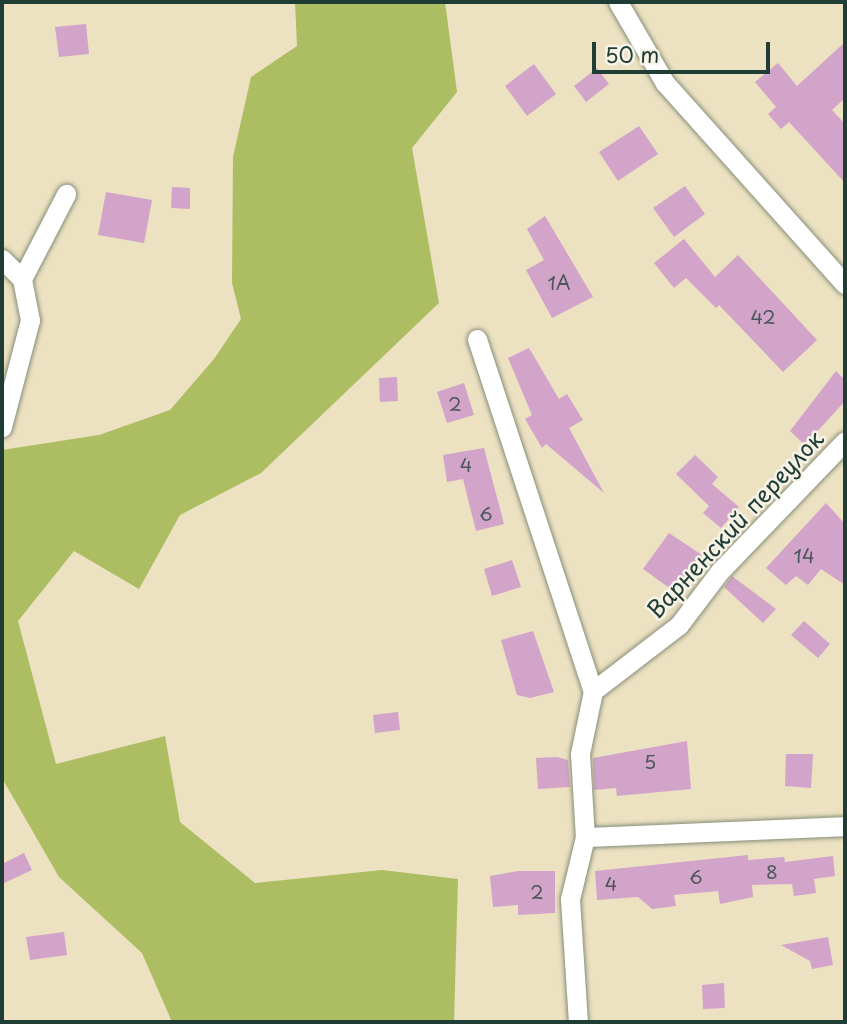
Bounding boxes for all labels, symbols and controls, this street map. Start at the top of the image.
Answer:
scale bar [595,28,774,72]
text: 50 m [605,38,659,70]
house number: 1А [547,272,571,294]
house number: 42 [750,306,776,328]
house number: 2 [448,393,462,415]
street label: Варненский переулок [641,425,829,623]
house number: 4 [460,454,472,476]
house number: 6 [479,503,493,525]
house number: 14 [793,545,815,567]
house number: 5 [644,751,656,773]
house number: 8 [766,861,778,883]
house number: 6 [689,866,703,888]
house number: 4 [605,873,617,895]
house number: 2 [530,881,544,903]

